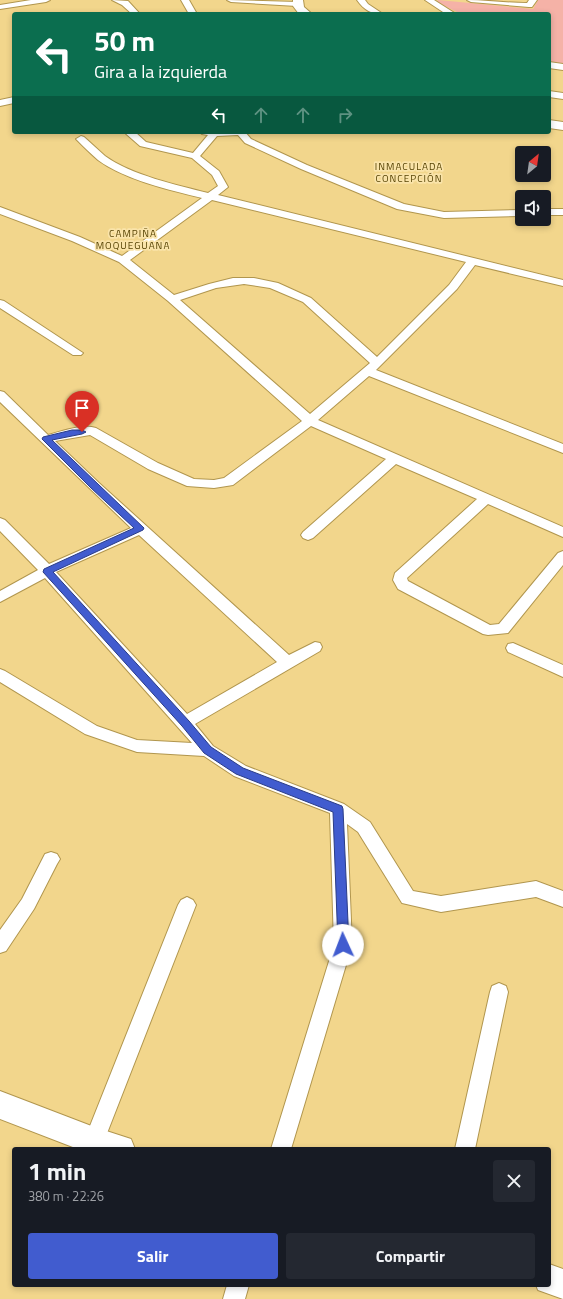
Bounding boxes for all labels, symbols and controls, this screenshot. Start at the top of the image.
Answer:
text: 50 m [94,19,155,62]
icon: left [28,28,80,80]
text: Gira a la izquierda [94,58,227,85]
icon: left [208,104,230,126]
icon: ahead [250,104,272,126]
icon: ahead [292,104,314,126]
icon: right [334,104,356,126]
north arrow [515,146,551,182]
map controls [515,146,551,226]
district label: INMACULADA CONCEPCIÓN [375,159,443,186]
button: sound [515,190,551,226]
district label: CAMPIÑA MOQUEGUANA [96,226,170,253]
pin [65,391,99,432]
icon: arrive [71,397,93,419]
position arrow [322,924,364,966]
text: 1 min [28,1153,86,1189]
button: close [493,1160,535,1202]
text: 380 m · 22:26 [28,1186,104,1206]
button: Salir [28,1233,278,1279]
button: Compartir [286,1233,535,1279]

